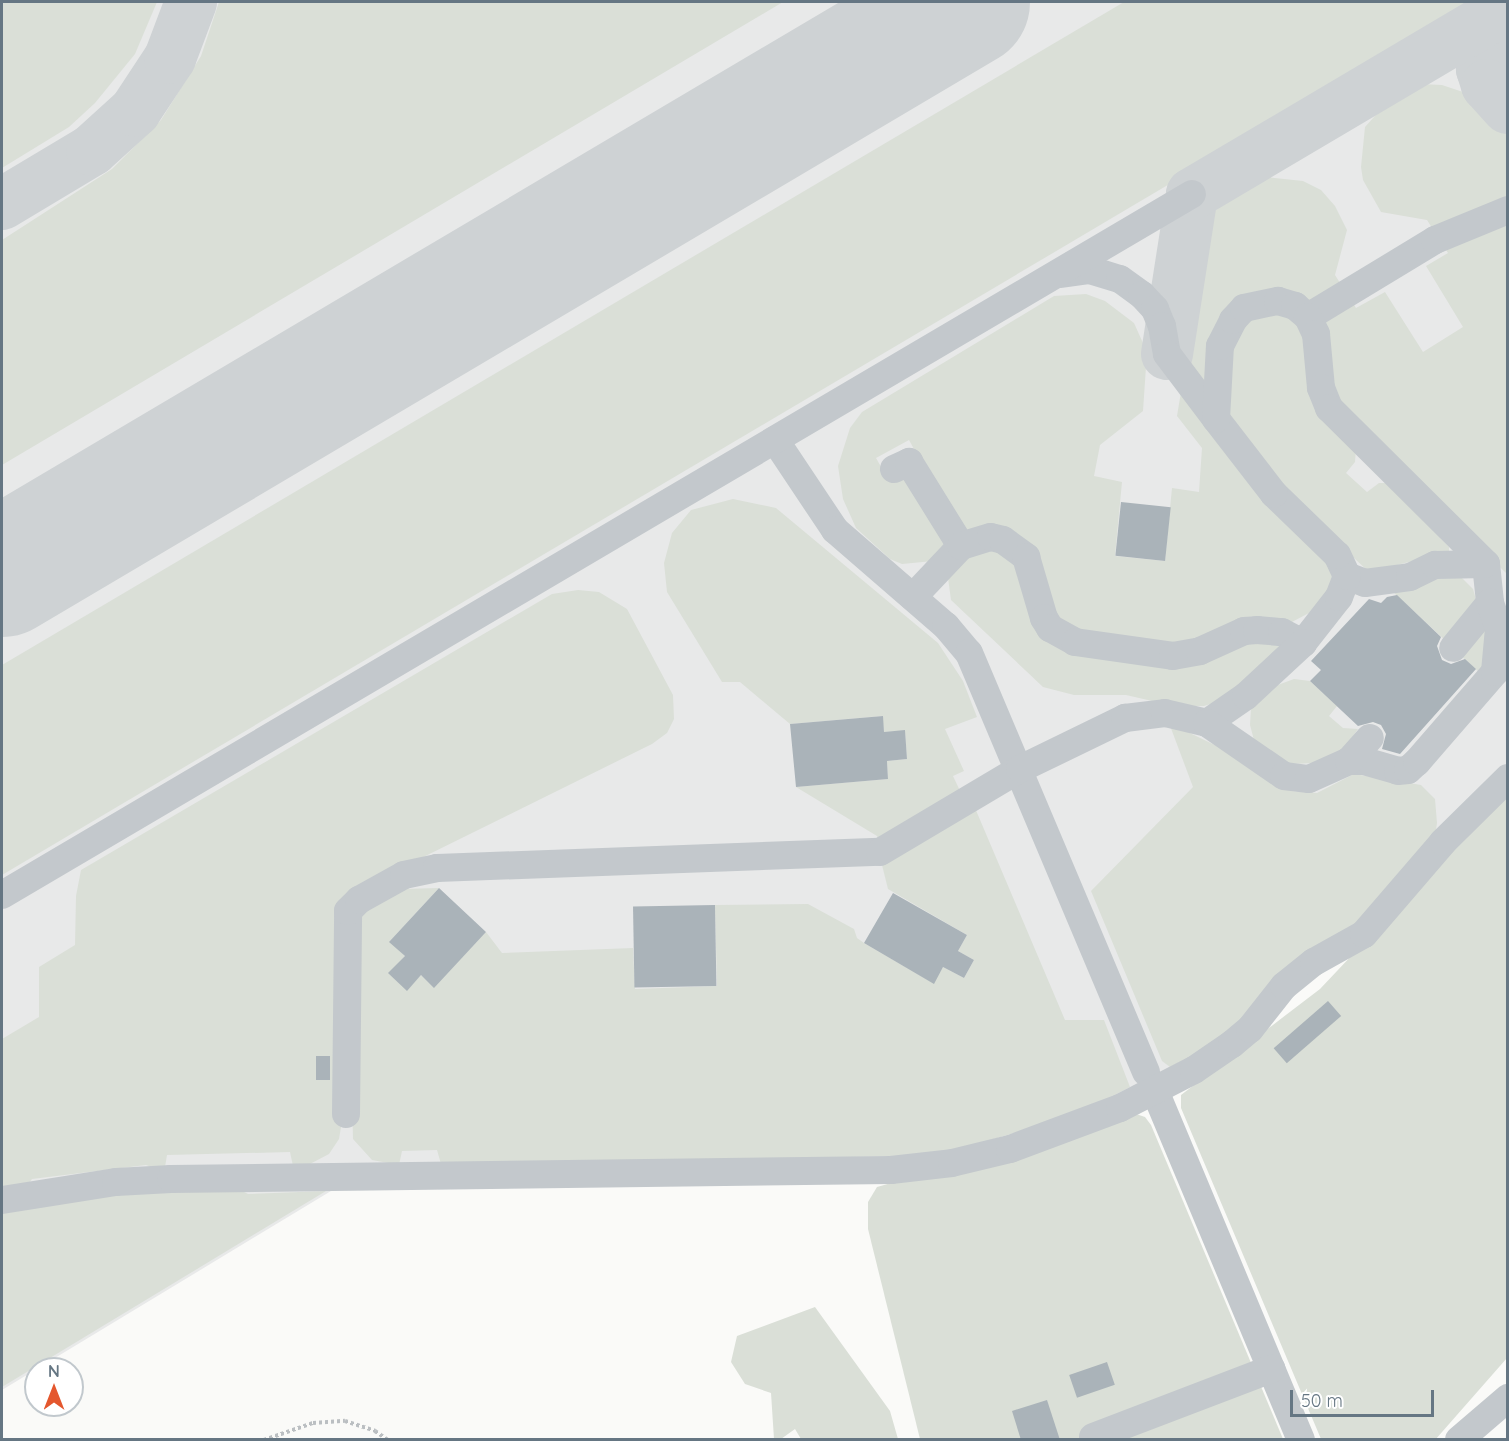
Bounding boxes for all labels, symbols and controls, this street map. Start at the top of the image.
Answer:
north arrow [24,1357,84,1417]
text: N [48,1361,60,1381]
scale bar [1293,1378,1437,1416]
text: 50 m [1301,1389,1343,1412]

